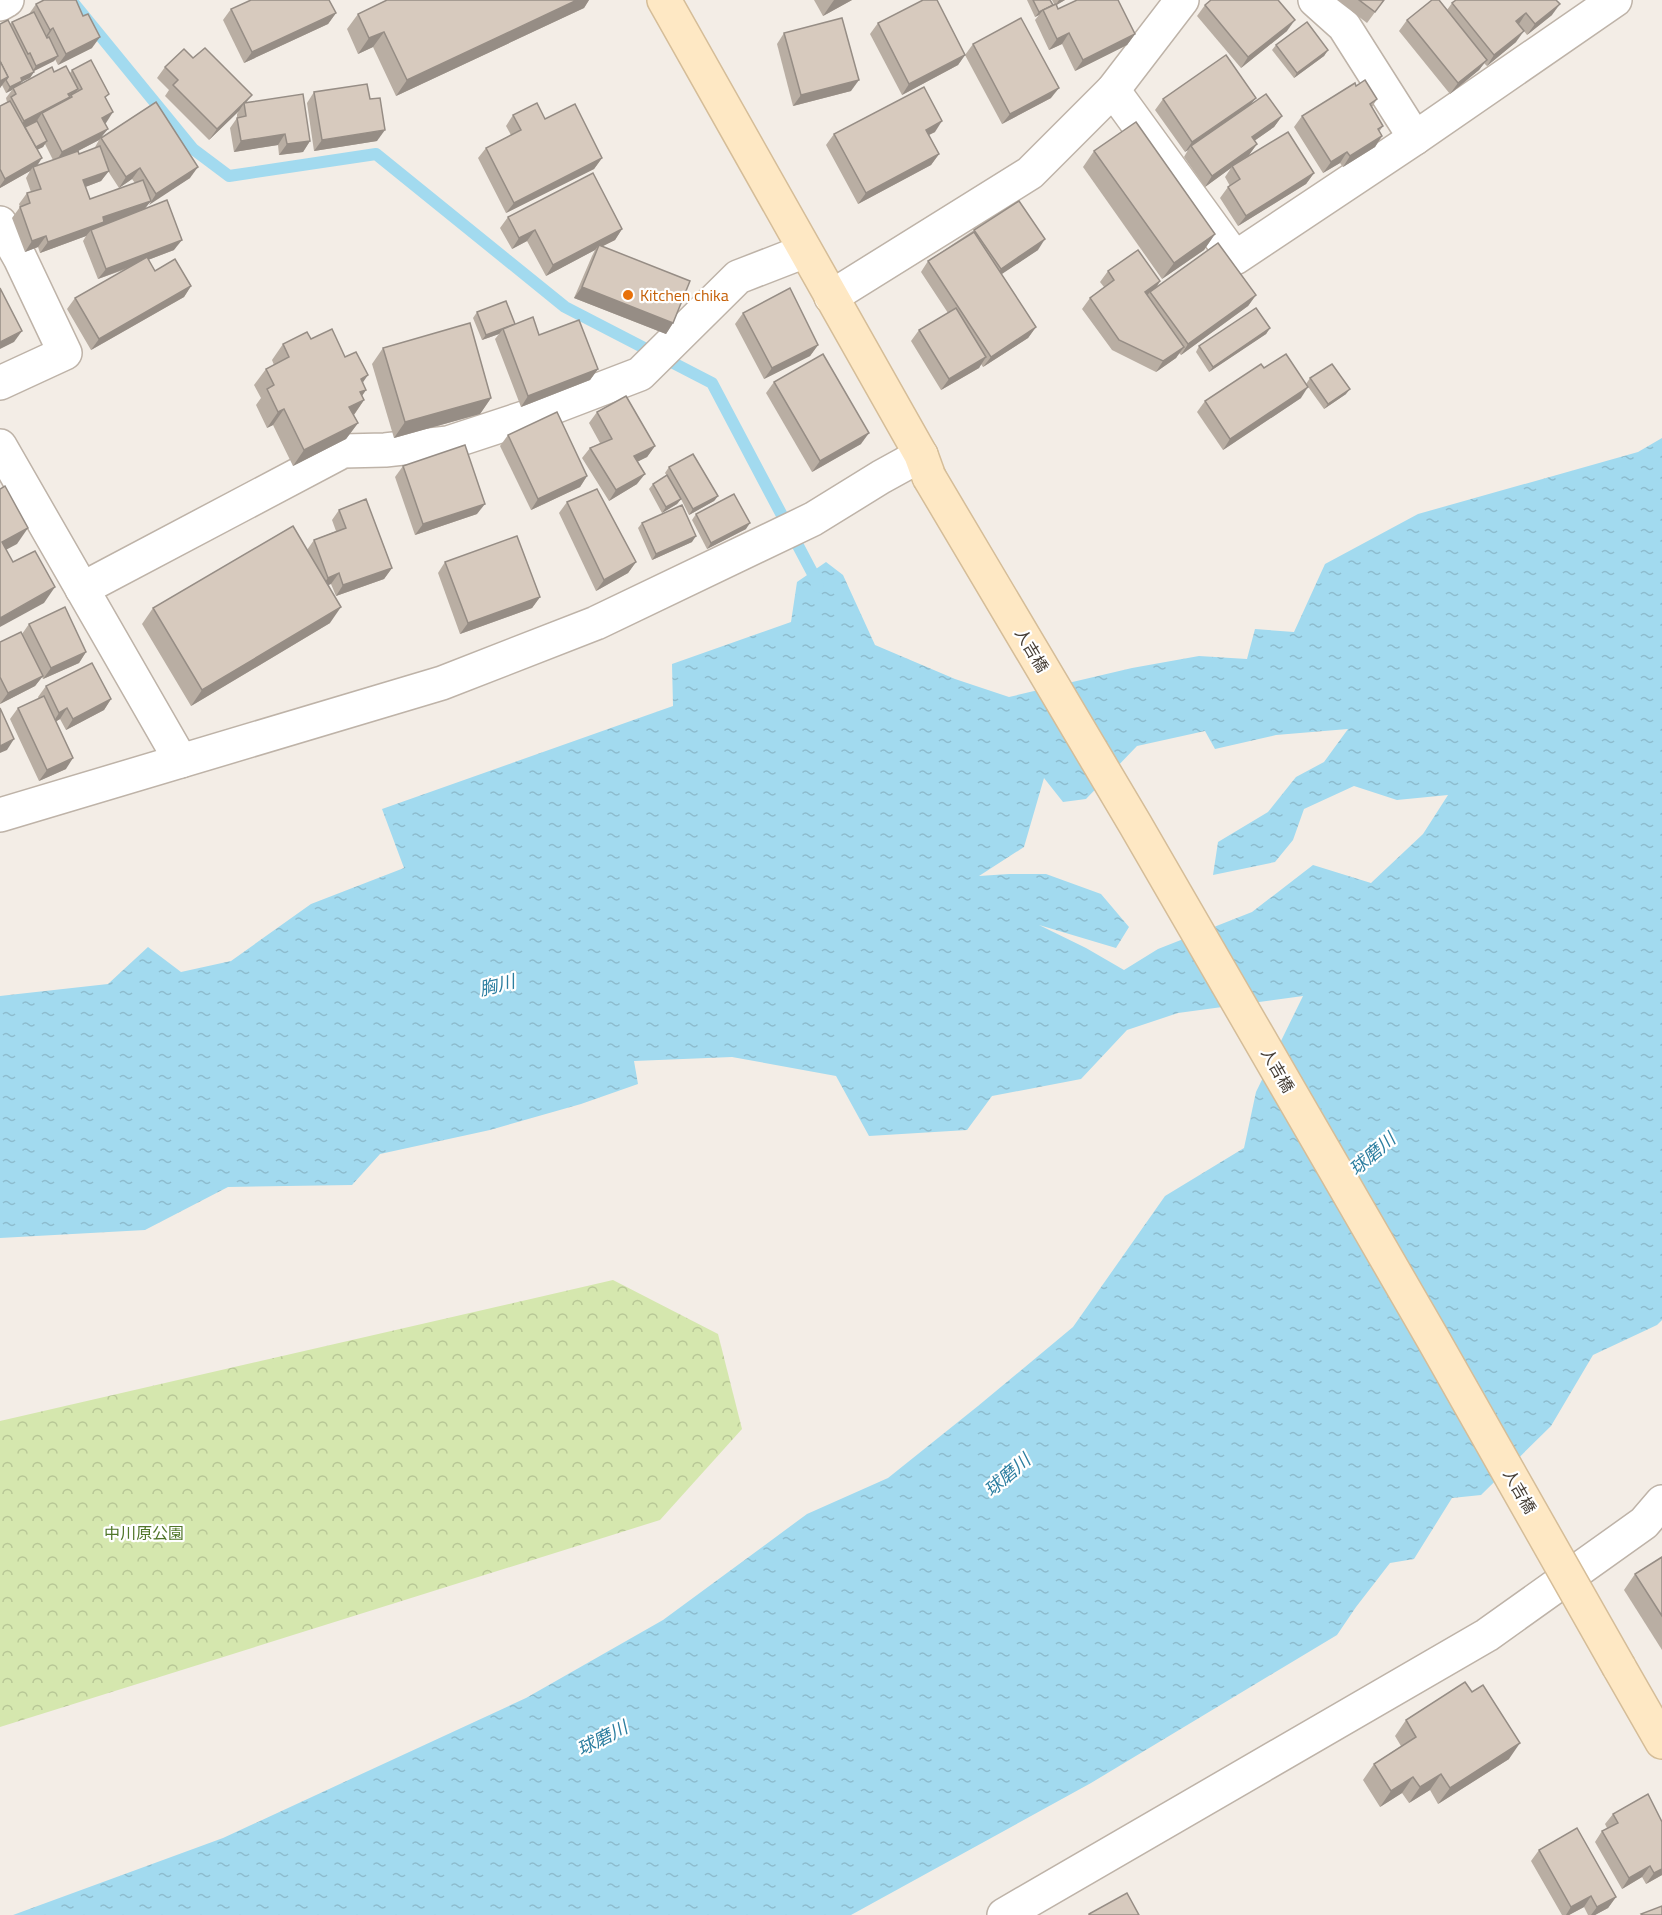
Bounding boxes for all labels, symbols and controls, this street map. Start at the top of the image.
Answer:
place label: Kitchen chika [640,283,729,307]
marker: Kitchen chika [621,288,635,302]
street label: 人吉橋 [1009,623,1055,677]
water label: 胸川 [476,967,520,1002]
street label: 人吉橋 [1256,1043,1300,1097]
water label: 球磨川 [1343,1125,1403,1182]
water label: 球磨川 [978,1446,1038,1503]
street label: 人吉橋 [1498,1464,1542,1518]
park label: 中川原公園 [104,1521,184,1545]
water label: 球磨川 [572,1713,634,1762]

